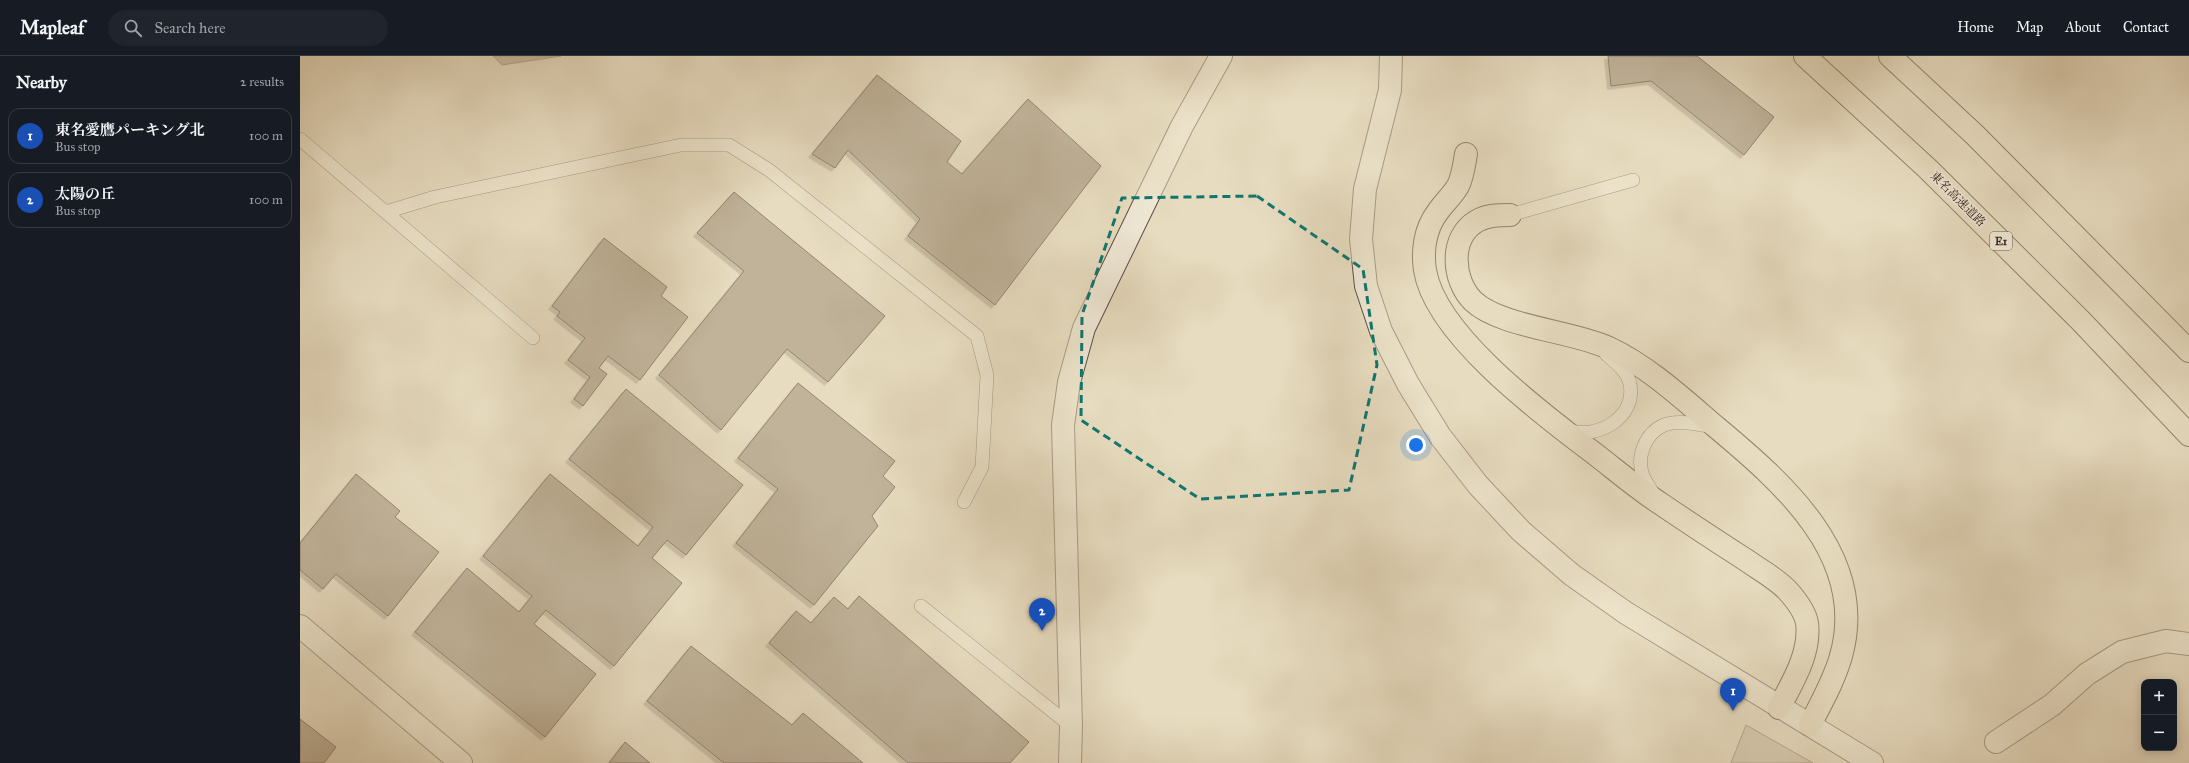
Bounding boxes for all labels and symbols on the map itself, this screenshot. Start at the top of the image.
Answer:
street label: 東名高速道路 [1928,169,1988,229]
road number: E1 [1990,232,2012,250]
your location [1406,435,1426,455]
pin: 2 [1029,598,1055,631]
pin: 1 [1720,678,1746,711]

